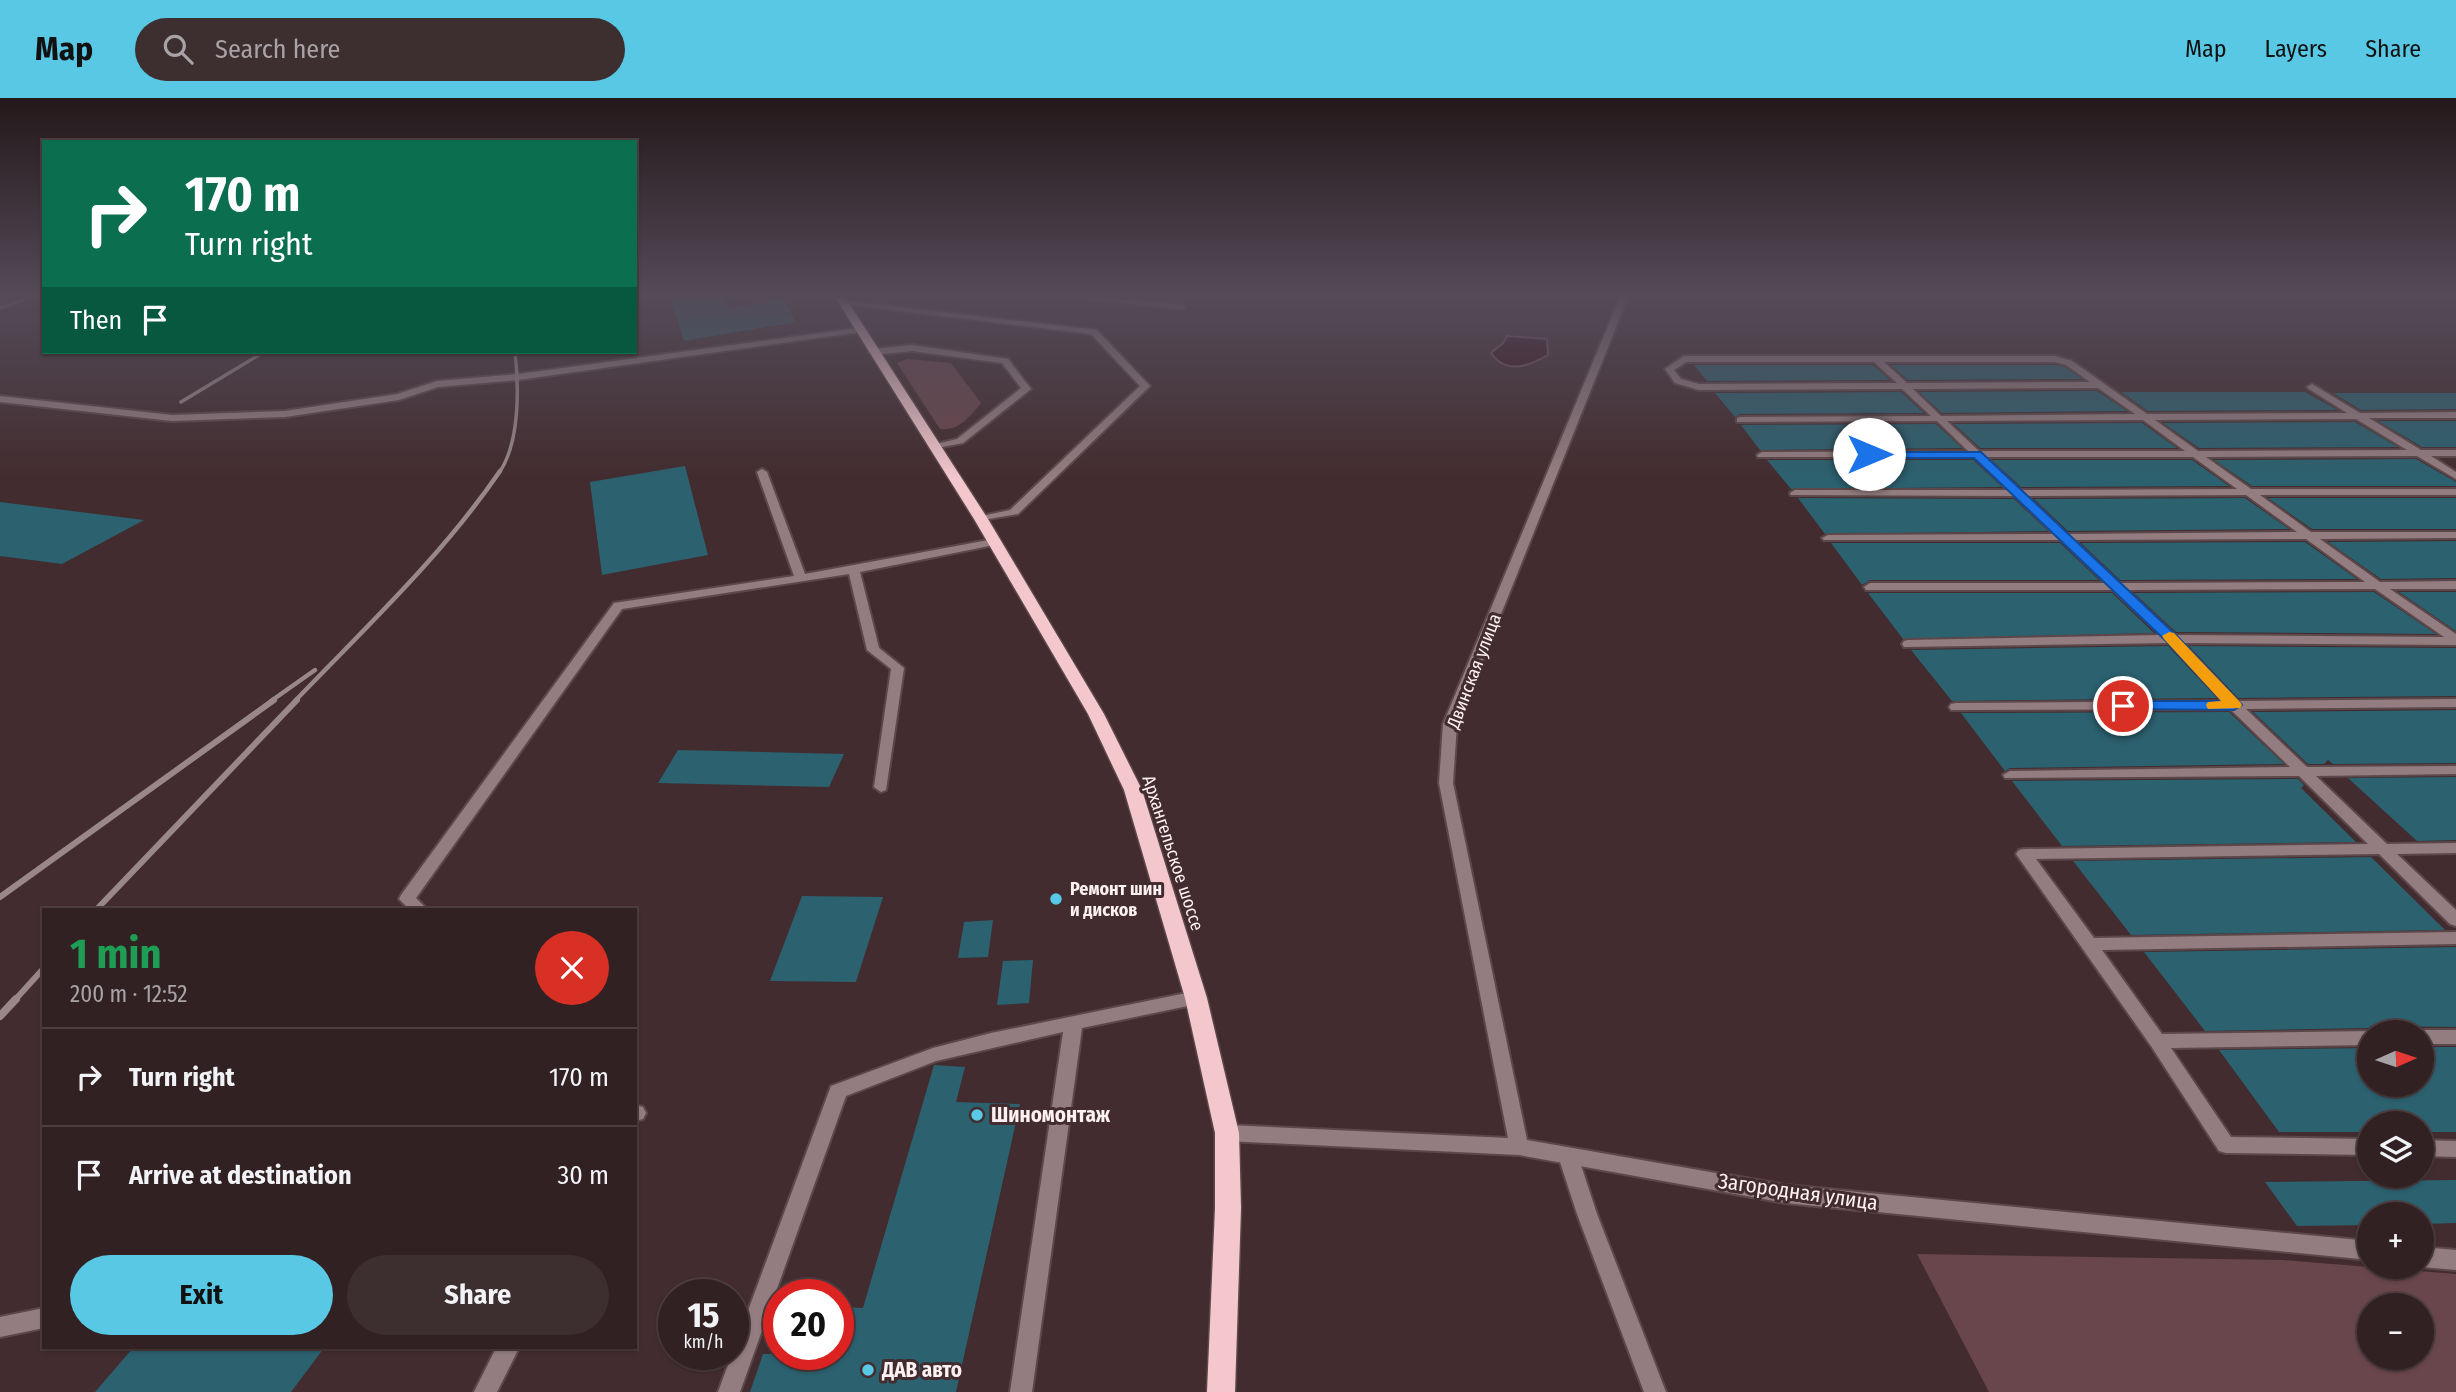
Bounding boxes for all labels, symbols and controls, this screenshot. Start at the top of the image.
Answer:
search box [135,18,625,81]
text: Map [35,29,93,69]
icon: search [159,30,197,68]
text: Search here [215,34,340,65]
text: Map [2185,35,2227,63]
text: Layers [2265,35,2327,63]
text: Share [2365,35,2421,63]
text: 170 m [185,165,301,224]
icon: right [70,168,161,259]
text: Turn right [185,225,312,263]
icon: arrive [136,301,174,339]
text: Then [70,305,122,336]
position arrow [1832,417,1906,491]
street label: Двинская улица [1442,610,1506,732]
pin [2093,676,2153,736]
icon: arrive [2104,687,2142,725]
street label: Архангельское шоссе [1137,772,1209,934]
place label: Ремонт шин и дисков [1070,878,1162,921]
marker: Ремонт шин и дисков [1048,891,1064,907]
text: 1 min [70,929,161,979]
button: close [535,931,609,1005]
text: 200 m · 12:52 [70,980,187,1008]
north arrow [2357,1020,2434,1097]
map controls [2357,1020,2434,1370]
icon: right [70,1058,108,1096]
text: Turn right [129,1062,235,1093]
text: 170 m [549,1062,609,1093]
place label: Шиномонтаж [991,1102,1111,1128]
marker: Шиномонтаж [969,1107,985,1123]
button: layers [2357,1111,2434,1188]
icon: arrive [70,1156,108,1194]
text: Arrive at destination [129,1160,352,1191]
text: 30 m [558,1160,609,1191]
street label: Загородная улица [1716,1168,1880,1216]
button: + [2357,1202,2434,1279]
button: Exit [70,1255,333,1335]
button: Share [347,1255,609,1335]
speed limit sign: 20 [763,1279,854,1370]
button: − [2357,1293,2434,1370]
text: 15 [687,1294,719,1336]
text: km/h [683,1331,724,1353]
place label: ДАВ авто [881,1357,962,1383]
marker: ДАВ авто [860,1362,876,1378]

